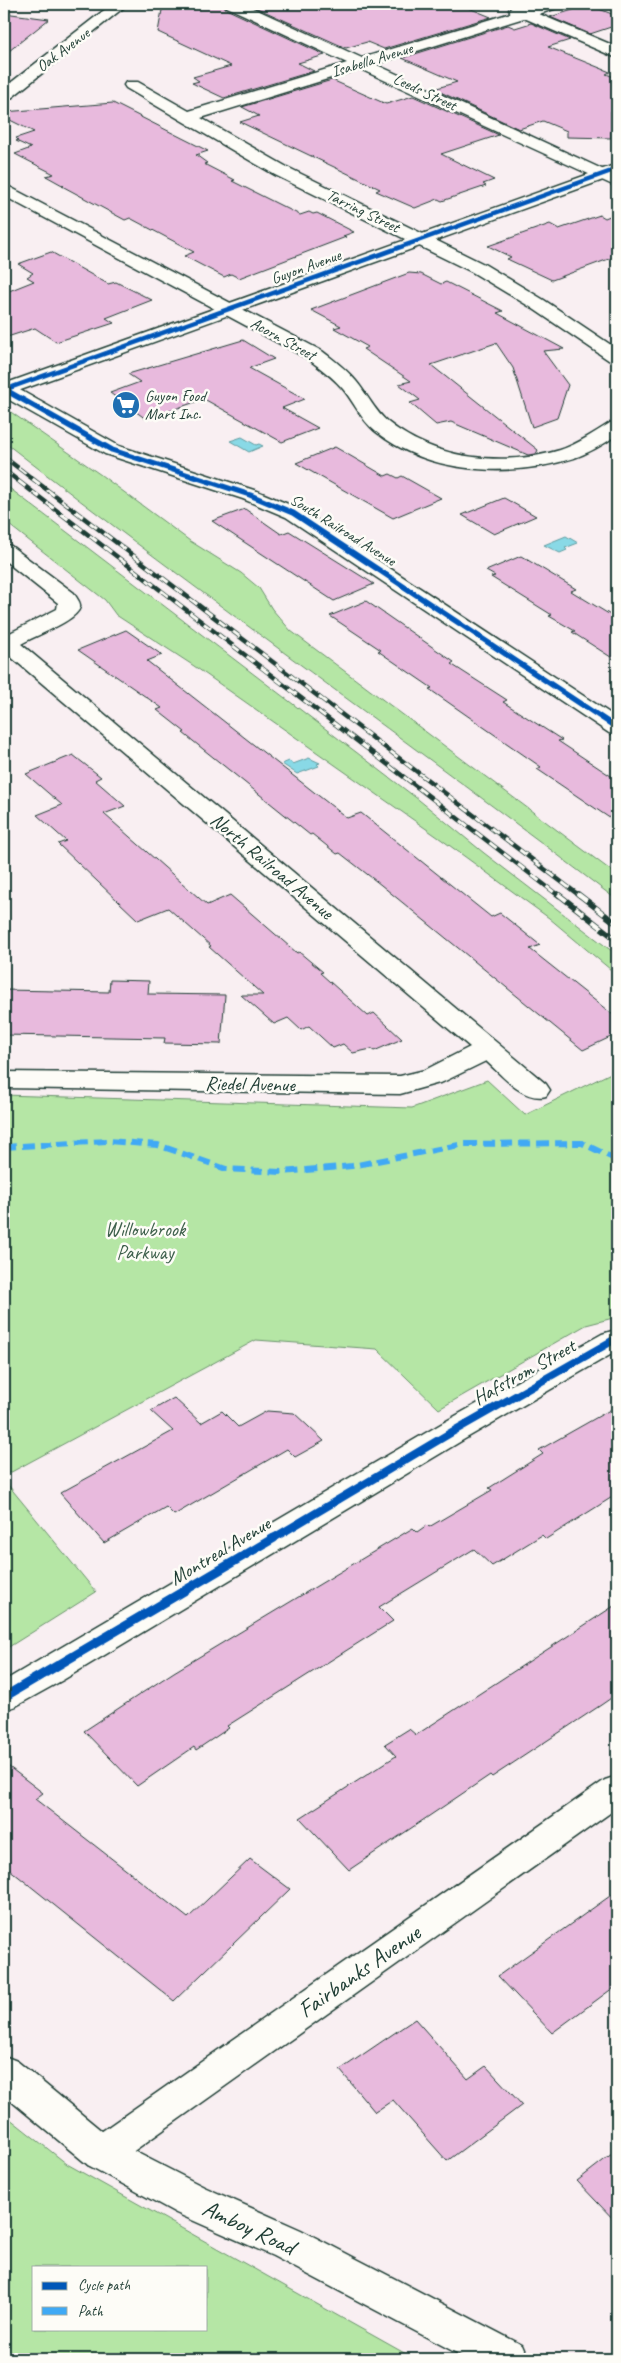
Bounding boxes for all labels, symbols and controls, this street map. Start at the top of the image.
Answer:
street label: Oak Avenue [32,22,95,76]
street label: Isabella Avenue [329,38,417,82]
street label: Leeds Street [390,69,461,116]
street label: Tarring Street [323,185,404,238]
street label: Guyon Avenue [268,245,345,289]
street label: Acorn Street [247,313,321,366]
place label: Guyon Food Mart Inc. [145,386,208,424]
supermarket icon: Guyon Food Mart Inc. [111,390,141,420]
street label: South Railroad Avenue [286,490,401,571]
street label: North Railroad Avenue [205,807,340,926]
street label: Riedel Avenue [205,1071,297,1097]
park label: Willowbrook Parkway [105,1217,187,1265]
street label: Hafstrom Street [468,1332,582,1411]
street label: Montreal Avenue [165,1510,276,1591]
street label: Fairbanks Avenue [292,1916,428,2024]
street label: Amboy Road [198,2193,303,2263]
legend [32,2266,208,2330]
text: Cycle path [78,2276,130,2295]
text: Path [78,2302,104,2321]

